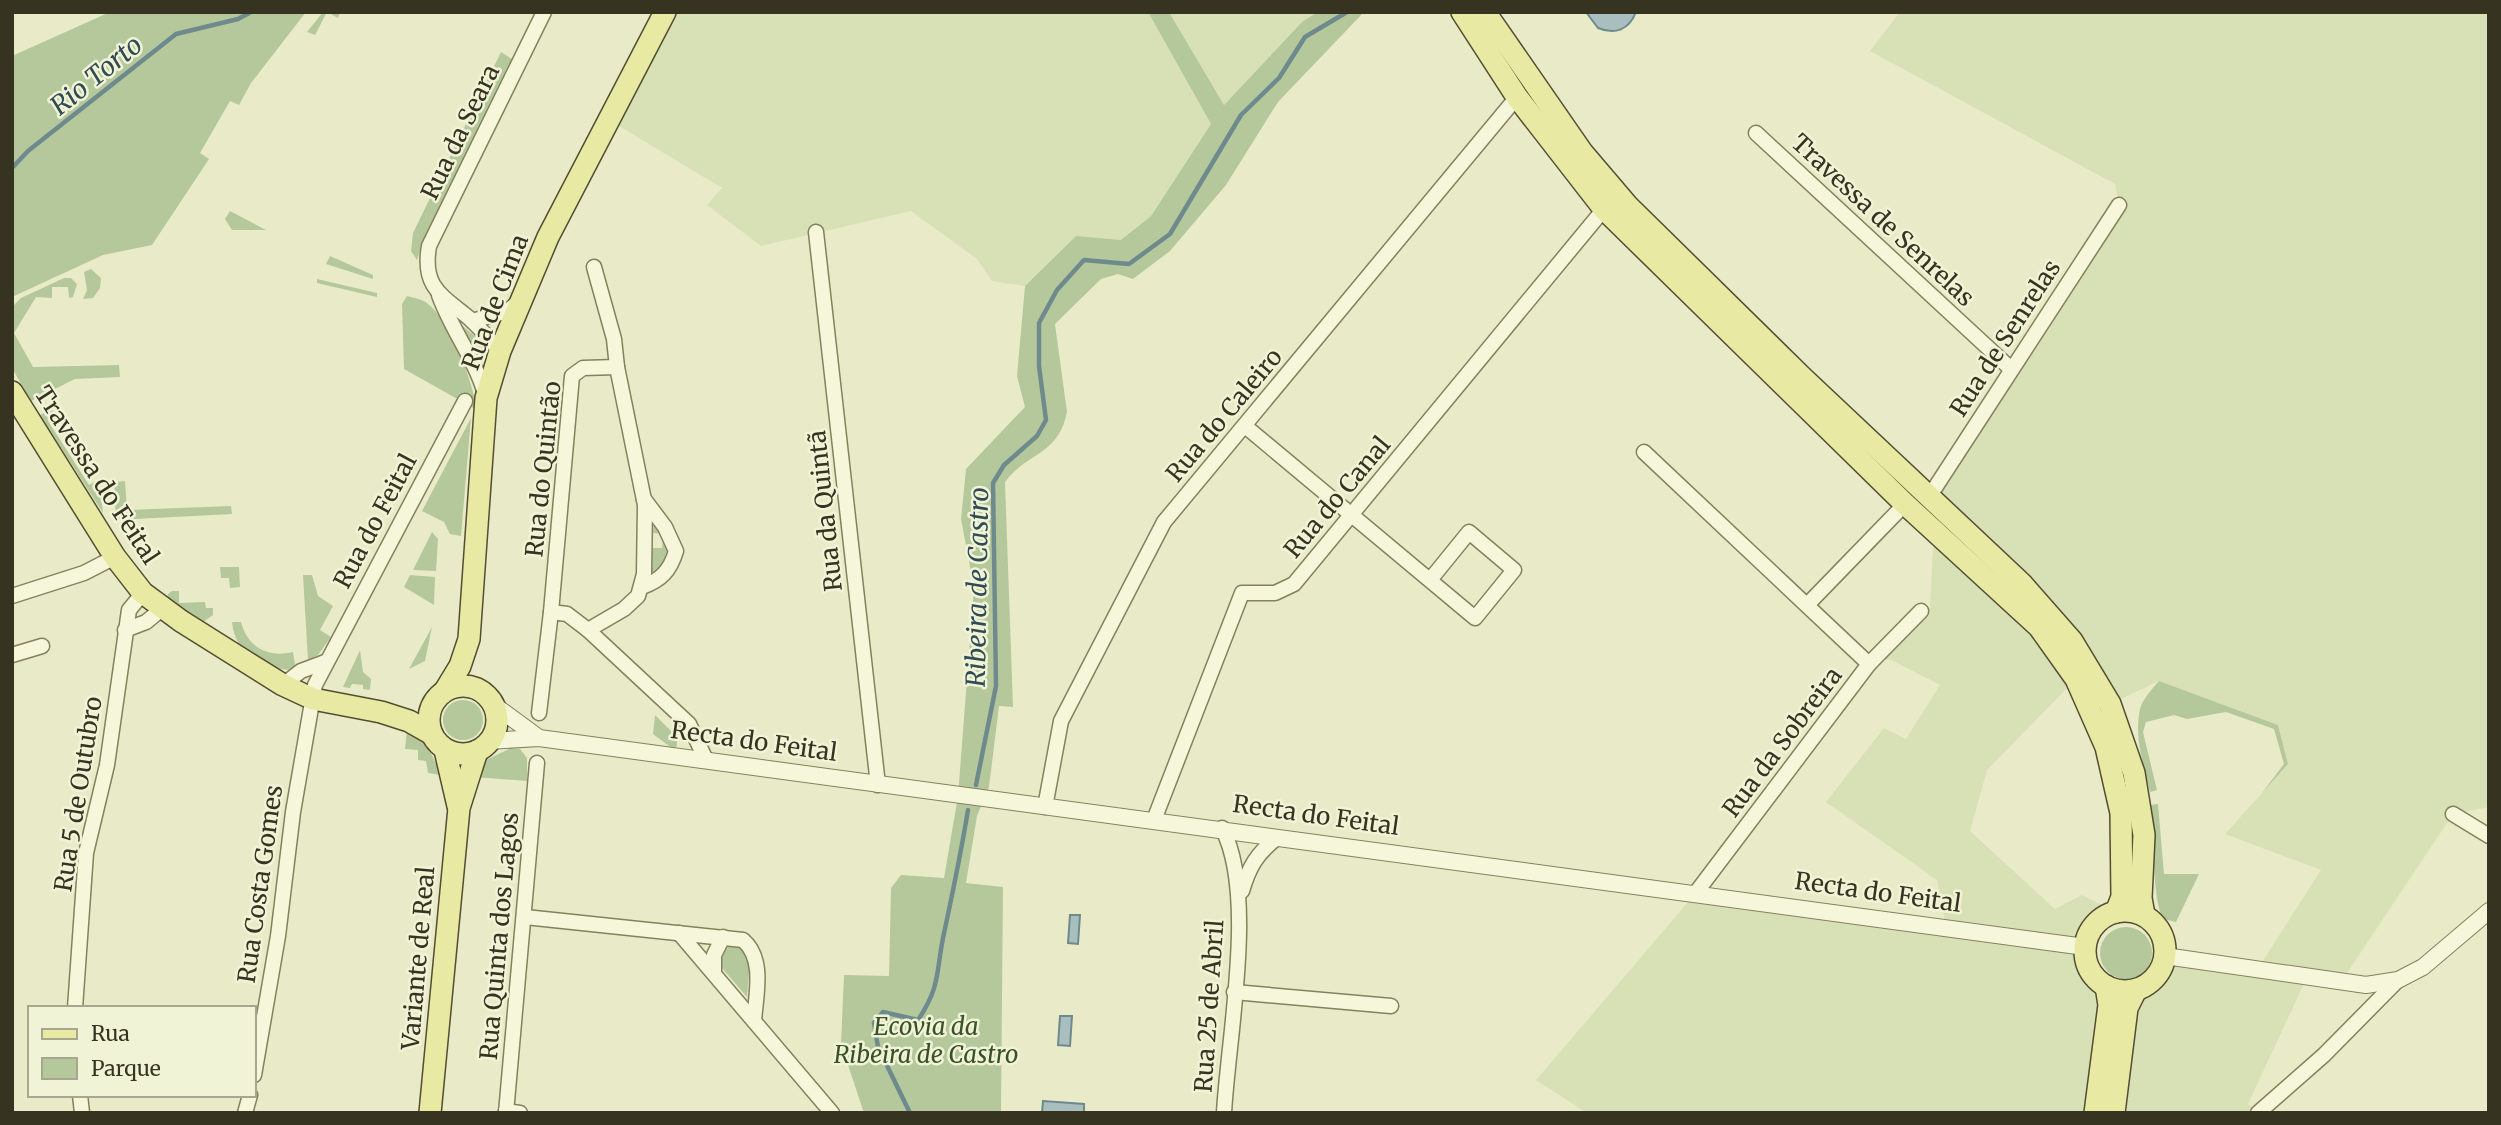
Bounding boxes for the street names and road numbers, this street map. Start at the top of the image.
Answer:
street label: Rua da Seara [414,59,506,205]
street label: Travessa de Senrelas [1785,127,1981,313]
street label: Rua de Cima [455,230,535,374]
street label: Rua de Senrelas [1943,254,2067,422]
street label: Rua do Caleiro [1159,342,1289,488]
street label: Travessa do Feital [28,380,166,570]
street label: Rua do Quintão [518,380,568,558]
street label: Rua da Quintã [801,429,849,593]
street label: Rua do Canal [1277,430,1397,564]
street label: Rua do Feital [327,448,423,594]
street label: Rua da Sobreira [1715,661,1849,823]
street label: Rua 5 de Outubro [47,694,109,894]
street label: Recta do Feital [669,714,839,768]
street label: Rua Costa Gomes [231,783,289,985]
street label: Recta do Feital [1231,788,1401,842]
street label: Rua Quinta dos Lagos [473,811,525,1061]
street label: Variante de Real [394,865,441,1052]
street label: Recta do Feital [1793,865,1963,919]
street label: Rua 25 de Abril [1188,919,1230,1093]

